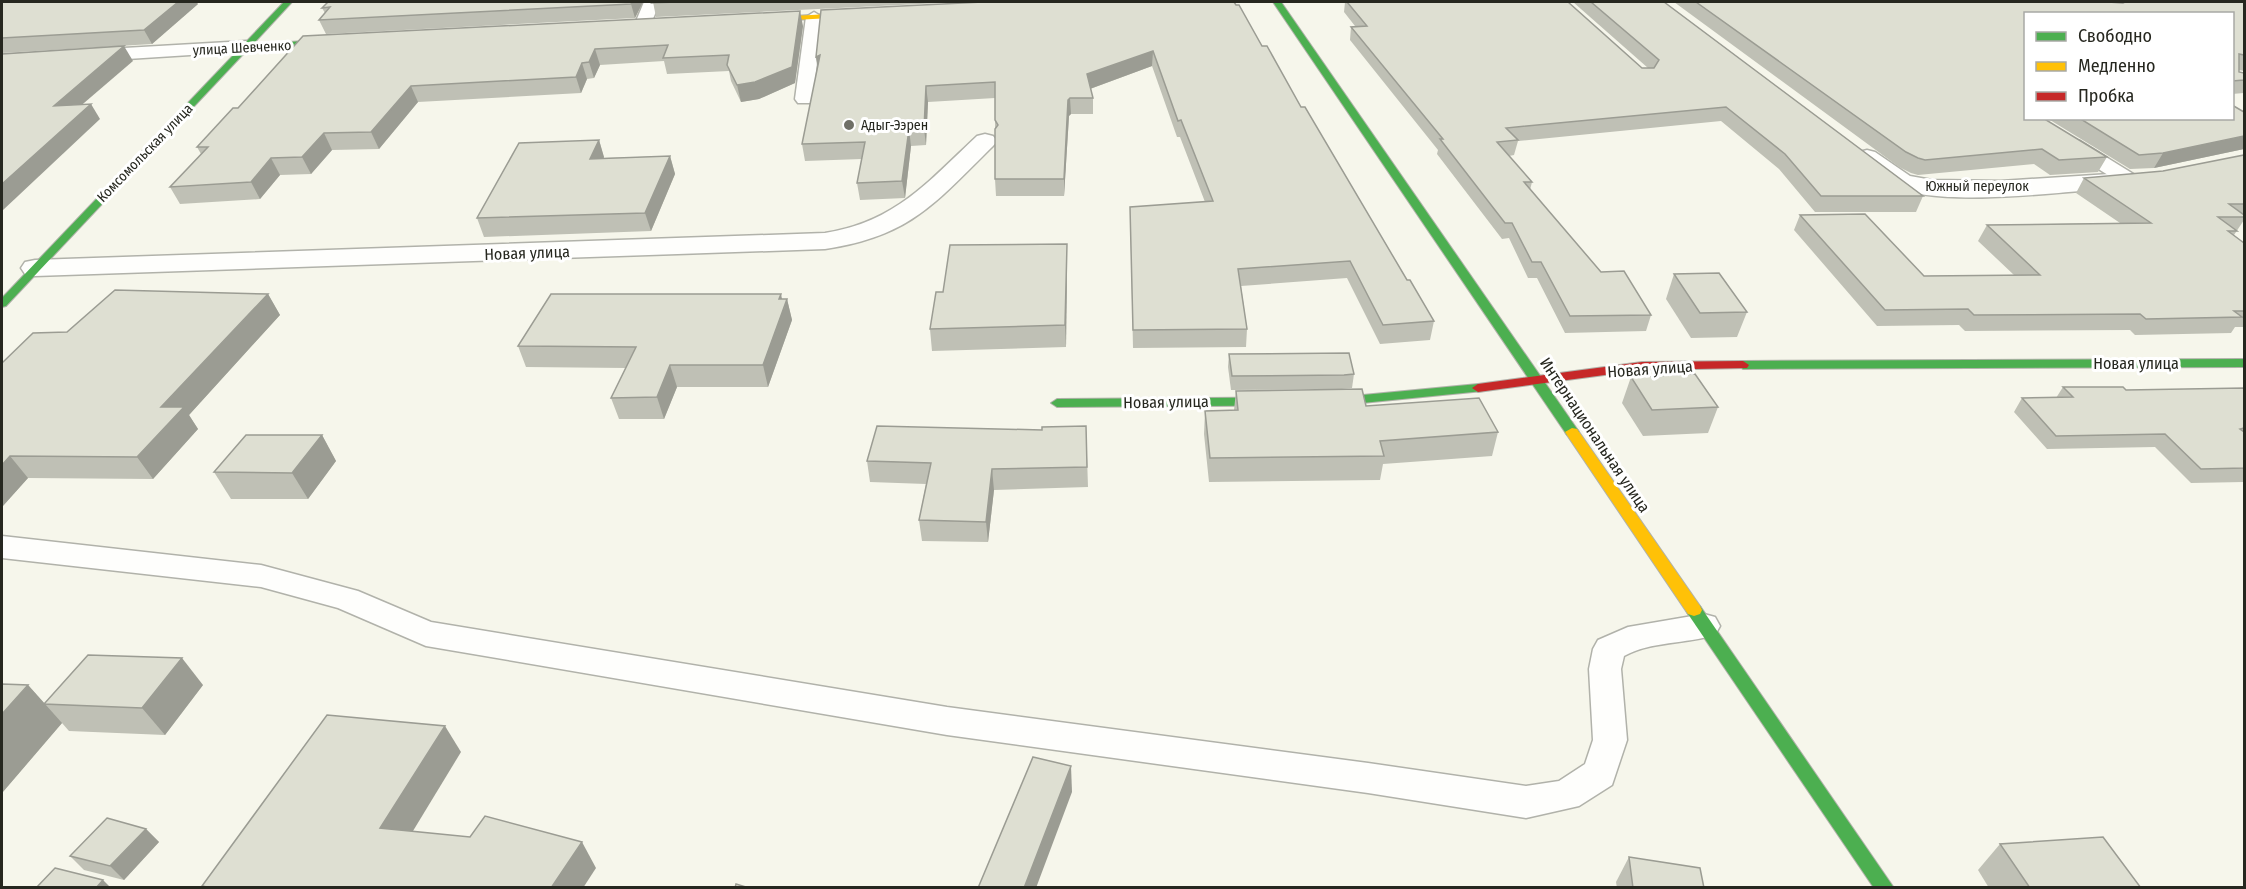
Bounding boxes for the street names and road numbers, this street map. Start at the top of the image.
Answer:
street label: улица Шевченко [192,37,292,59]
street label: Комсомольская улица [94,100,196,206]
street label: Южный переулок [1925,178,2029,195]
street label: Новая улица [484,242,570,264]
street label: Интернациональная улица [1536,354,1654,516]
street label: Новая улица [2093,354,2179,373]
street label: Новая улица [1607,357,1694,381]
street label: Новая улица [1123,392,1209,412]

